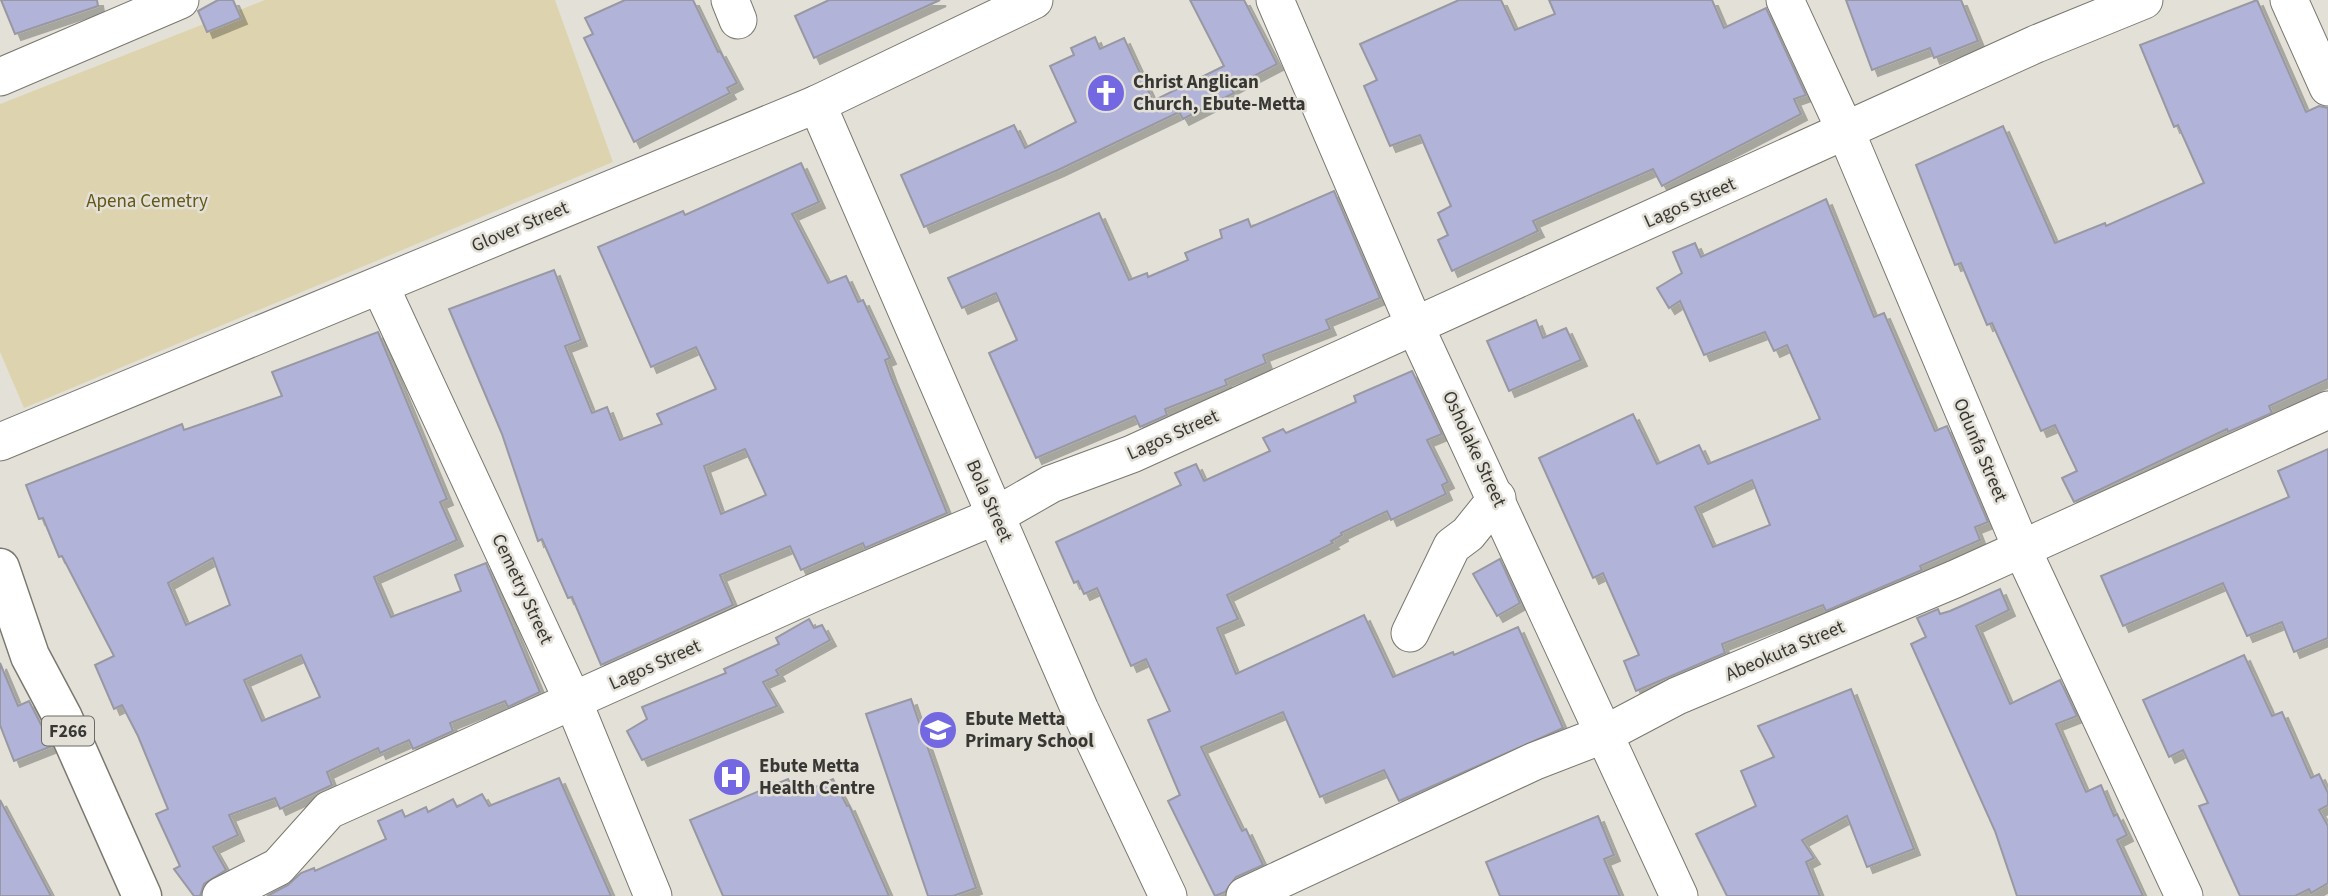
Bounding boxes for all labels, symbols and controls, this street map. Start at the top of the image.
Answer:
place label: Christ Anglican Church, Ebute-Metta [1133,69,1306,118]
church icon: Christ Anglican Church, Ebute-Metta [1085,72,1127,114]
street label: Lagos Street [1640,171,1741,235]
park label: Apena Cemetry [86,188,208,215]
street label: Glover Street [467,194,573,260]
street label: Osholake Street [1435,386,1513,512]
street label: Odunfa Street [1946,394,2014,506]
street label: Lagos Street [1123,403,1224,467]
street label: Bola Street [959,456,1019,547]
street label: Cemetry Street [485,529,560,649]
street label: Abeokuta Street [1721,614,1849,688]
street label: Lagos Street [605,633,706,697]
place label: Ebute Metta Primary School [965,706,1094,755]
school or university icon: Ebute Metta Primary School [917,709,959,751]
road number: F266 [42,716,94,746]
place label: Ebute Metta Health Centre [759,753,875,802]
hospital icon: Ebute Metta Health Centre [711,756,753,798]

